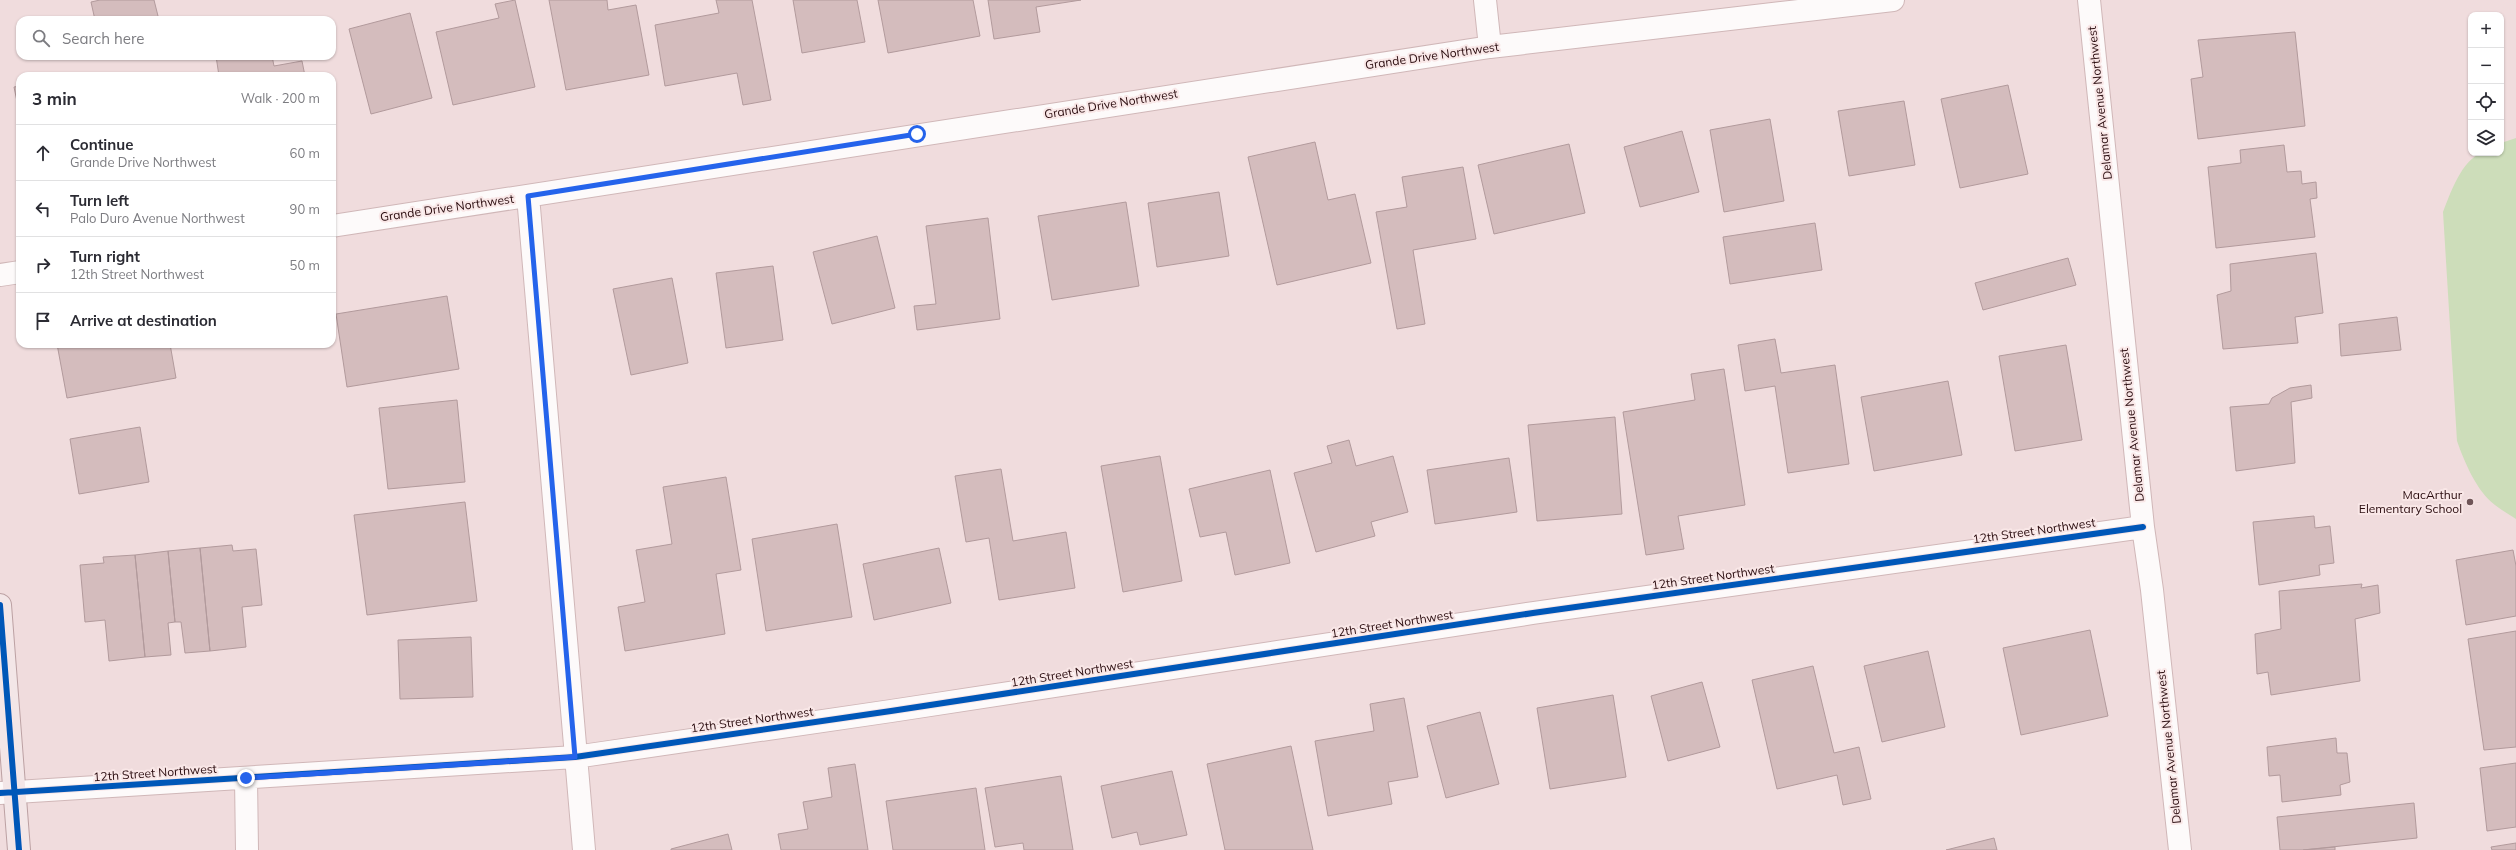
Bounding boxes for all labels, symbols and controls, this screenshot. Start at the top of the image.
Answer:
map controls [2468,12,2504,156]
button: + [2468,12,2504,48]
search box [16,16,336,60]
street label: Delamar Avenue Northwest [2084,26,2115,181]
icon: search [30,27,52,49]
text: Search here [62,29,144,48]
street label: Grande Drive Northwest [1364,39,1500,72]
button: − [2468,48,2504,84]
button: locate [2468,84,2504,120]
street label: Grande Drive Northwest [1043,86,1179,121]
text: 3 min [32,88,77,109]
text: Walk · 200 m [241,90,320,106]
button: layers [2468,120,2504,156]
route start [908,125,926,143]
text: Continue [70,135,133,154]
icon: ahead [32,142,54,164]
text: 60 m [290,145,320,161]
text: Grande Drive Northwest [70,154,216,170]
text: Turn left [70,191,129,210]
street label: Grande Drive Northwest [379,191,515,224]
icon: left [32,198,54,220]
text: 90 m [290,201,320,217]
text: Palo Duro Avenue Northwest [70,210,245,226]
text: Turn right [70,247,140,266]
icon: right [32,254,54,276]
text: 50 m [290,257,320,273]
text: 12th Street Northwest [70,266,204,282]
icon: arrive [32,310,54,332]
text: Arrive at destination [70,311,217,330]
street label: Delamar Avenue Northwest [2116,348,2147,503]
place label: MacArthur Elementary School [2359,487,2463,516]
marker: MacArthur Elementary School [2465,497,2475,507]
street label: 12th Street Northwest [1972,514,2096,547]
street label: 12th Street Northwest [1651,560,1775,593]
street label: 12th Street Northwest [1330,606,1454,641]
street label: 12th Street Northwest [1010,655,1134,690]
street label: Delamar Avenue Northwest [2153,670,2184,825]
street label: 12th Street Northwest [690,703,814,736]
street label: 12th Street Northwest [93,761,217,784]
route end [237,769,255,787]

